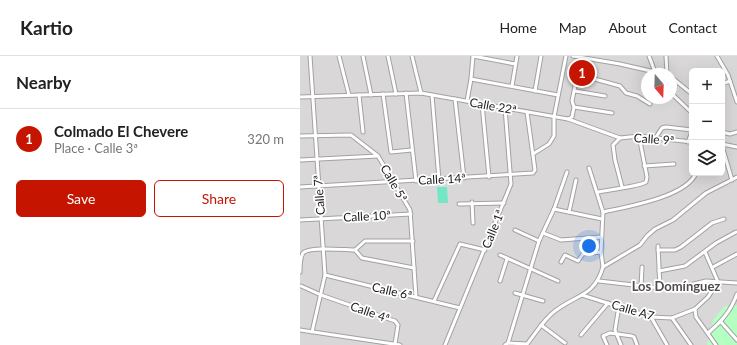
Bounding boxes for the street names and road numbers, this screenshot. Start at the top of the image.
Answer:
street label: Calle 22ª [468,94,518,118]
street label: Calle 9ª [633,130,675,148]
street label: Calle 5ª [377,162,411,204]
street label: Calle 14ª [418,170,466,188]
street label: Calle 7ª [310,174,328,216]
street label: Calle 10ª [343,207,391,225]
street label: Calle 1ª [478,207,508,251]
street label: Calle 6ª [371,279,413,303]
street label: Calle A7 [610,297,656,323]
street label: Calle 4ª [348,298,392,326]

